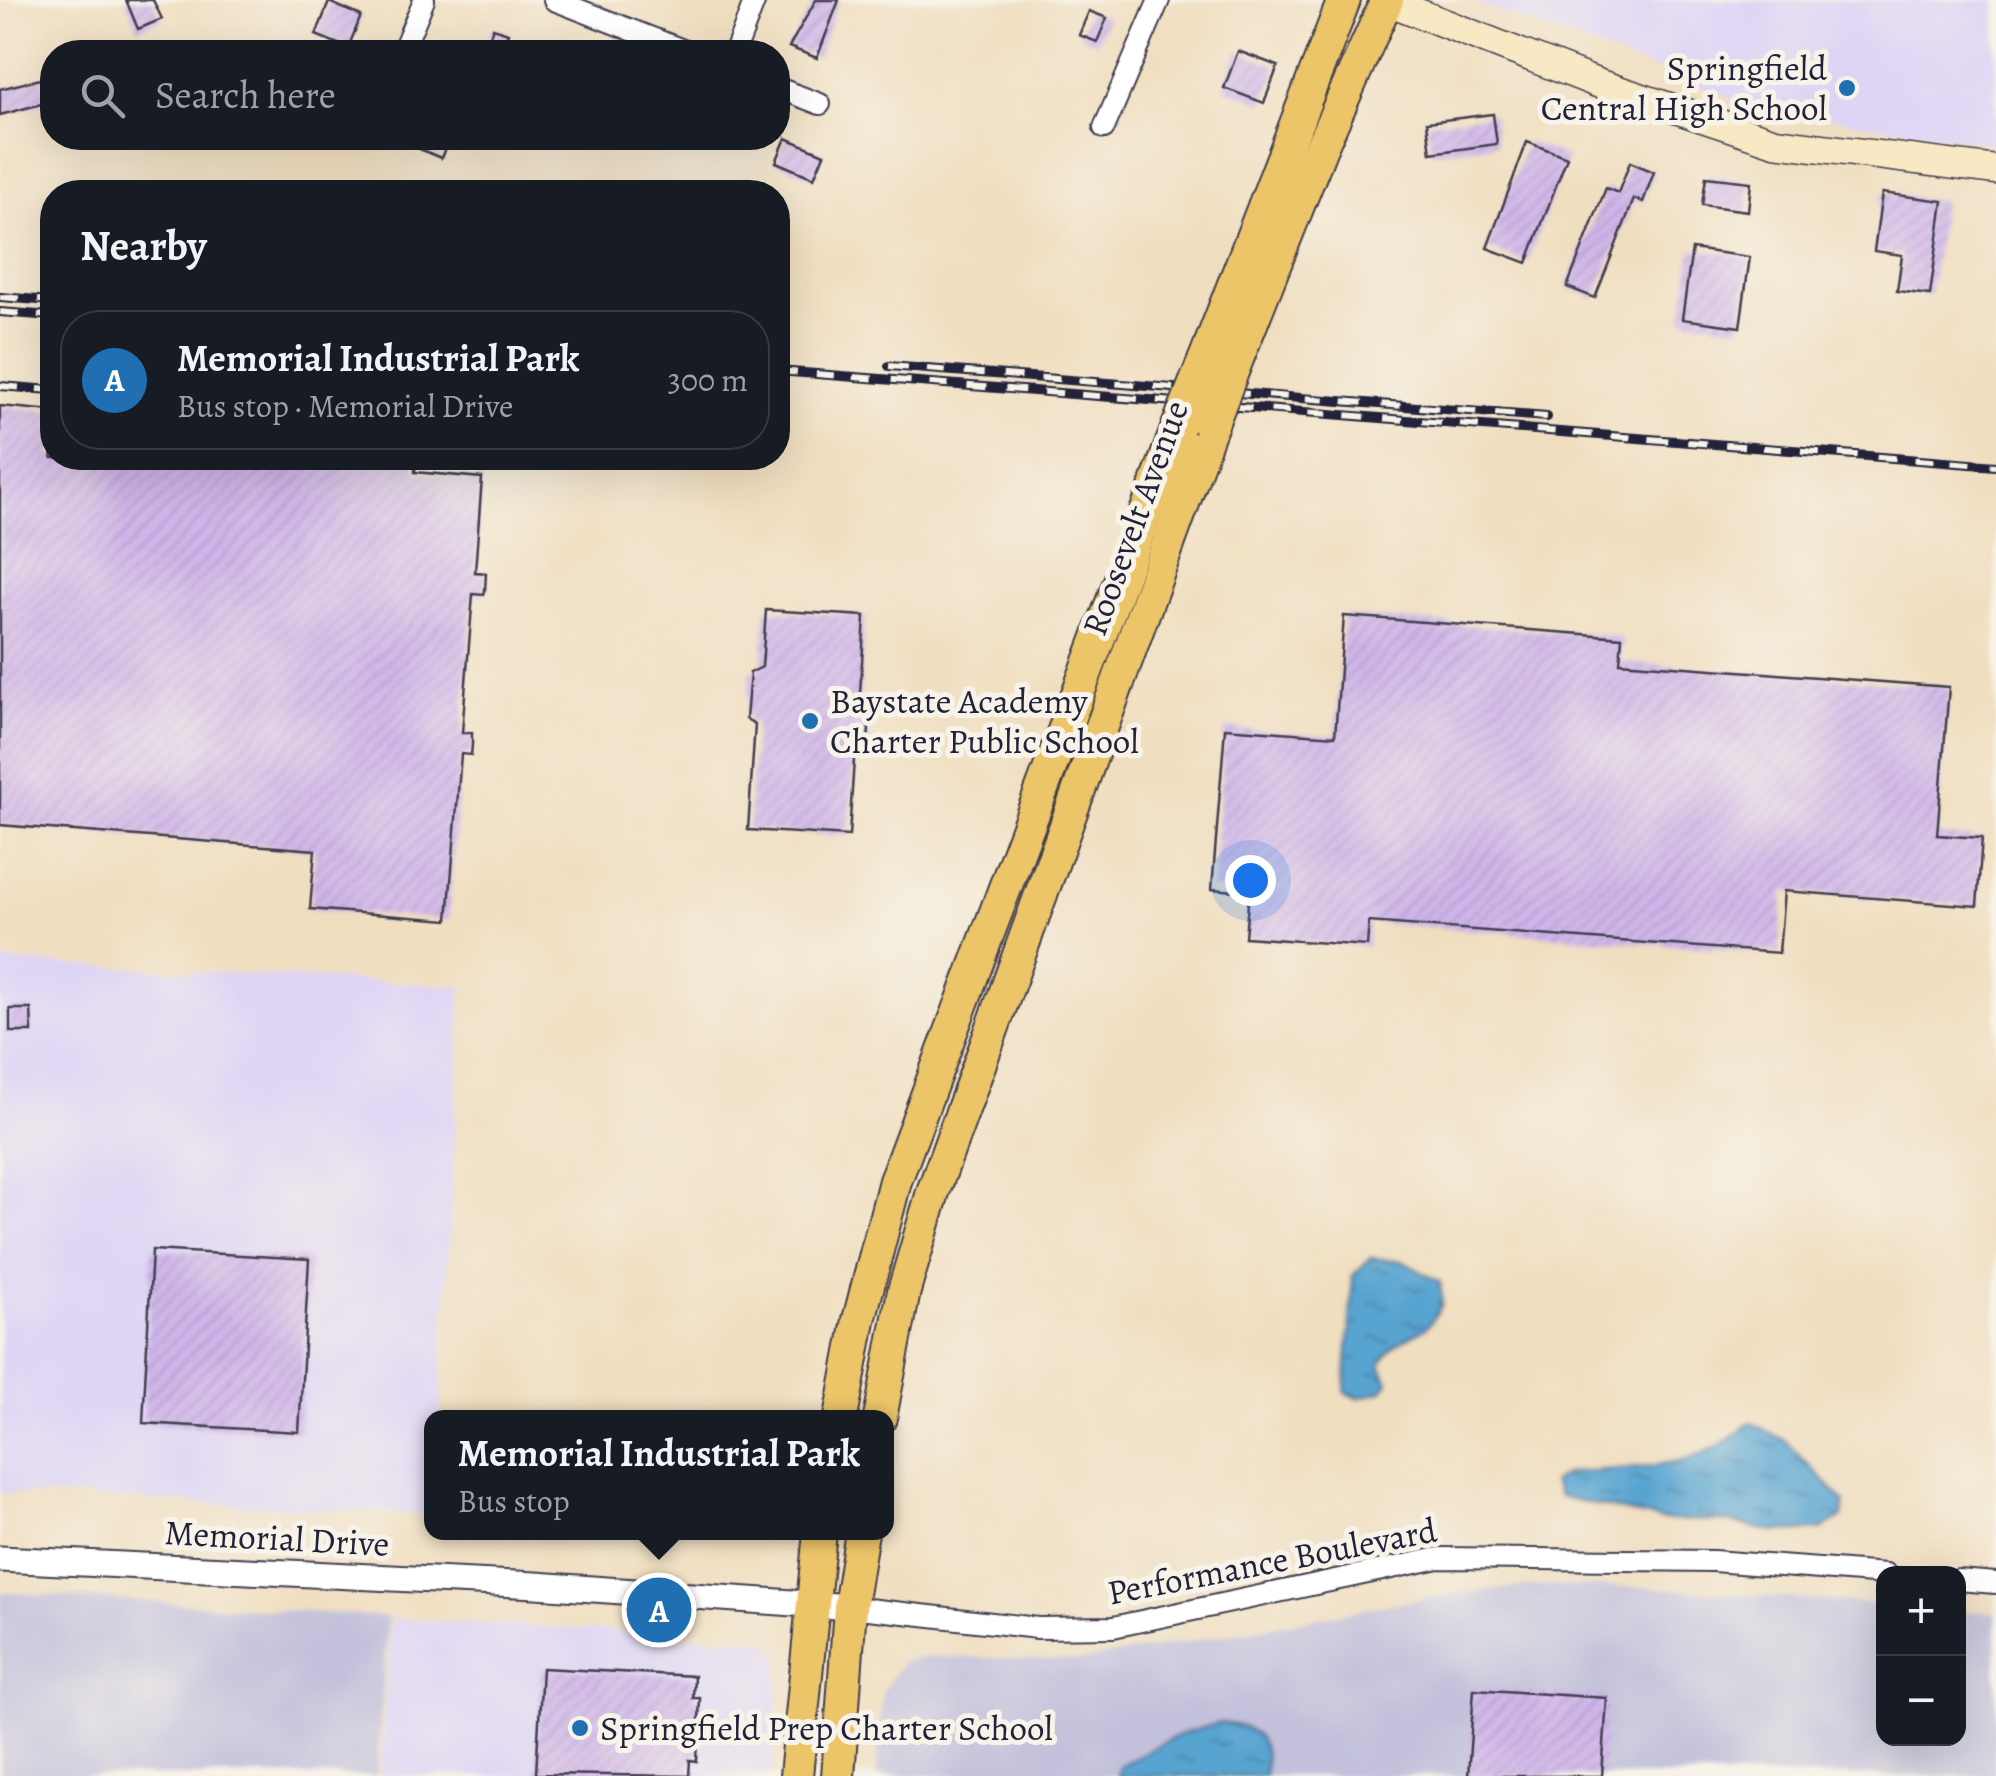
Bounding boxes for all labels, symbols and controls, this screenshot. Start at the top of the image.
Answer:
search box [40,40,790,150]
place label: Springfield Central High School [1541,44,1827,132]
icon: search [75,68,130,123]
text: Search here [155,69,336,121]
marker: Springfield Central High School [1836,77,1858,99]
text: Nearby [80,217,207,274]
text: Memorial Industrial Park [177,332,579,384]
text: A [104,358,125,402]
text: 300 m [668,358,748,402]
text: Bus stop · Memorial Drive [177,384,513,428]
street label: Roosevelt Avenue [1070,394,1200,642]
place label: Baystate Academy Charter Public School [830,677,1139,765]
marker: Baystate Academy Charter Public School [799,710,821,732]
your location [1225,855,1276,906]
popup [424,1410,894,1540]
text: Memorial Industrial Park [458,1427,860,1479]
text: Bus stop [458,1479,570,1523]
street label: Performance Boulevard [1103,1506,1441,1616]
street label: Memorial Drive [163,1508,391,1568]
map controls [1876,1566,1966,1746]
button: + [1876,1566,1966,1656]
pin: A [626,1572,692,1648]
button: − [1876,1656,1966,1746]
place label: Springfield Prep Charter School [600,1704,1053,1752]
marker: Springfield Prep Charter School [569,1717,591,1739]

